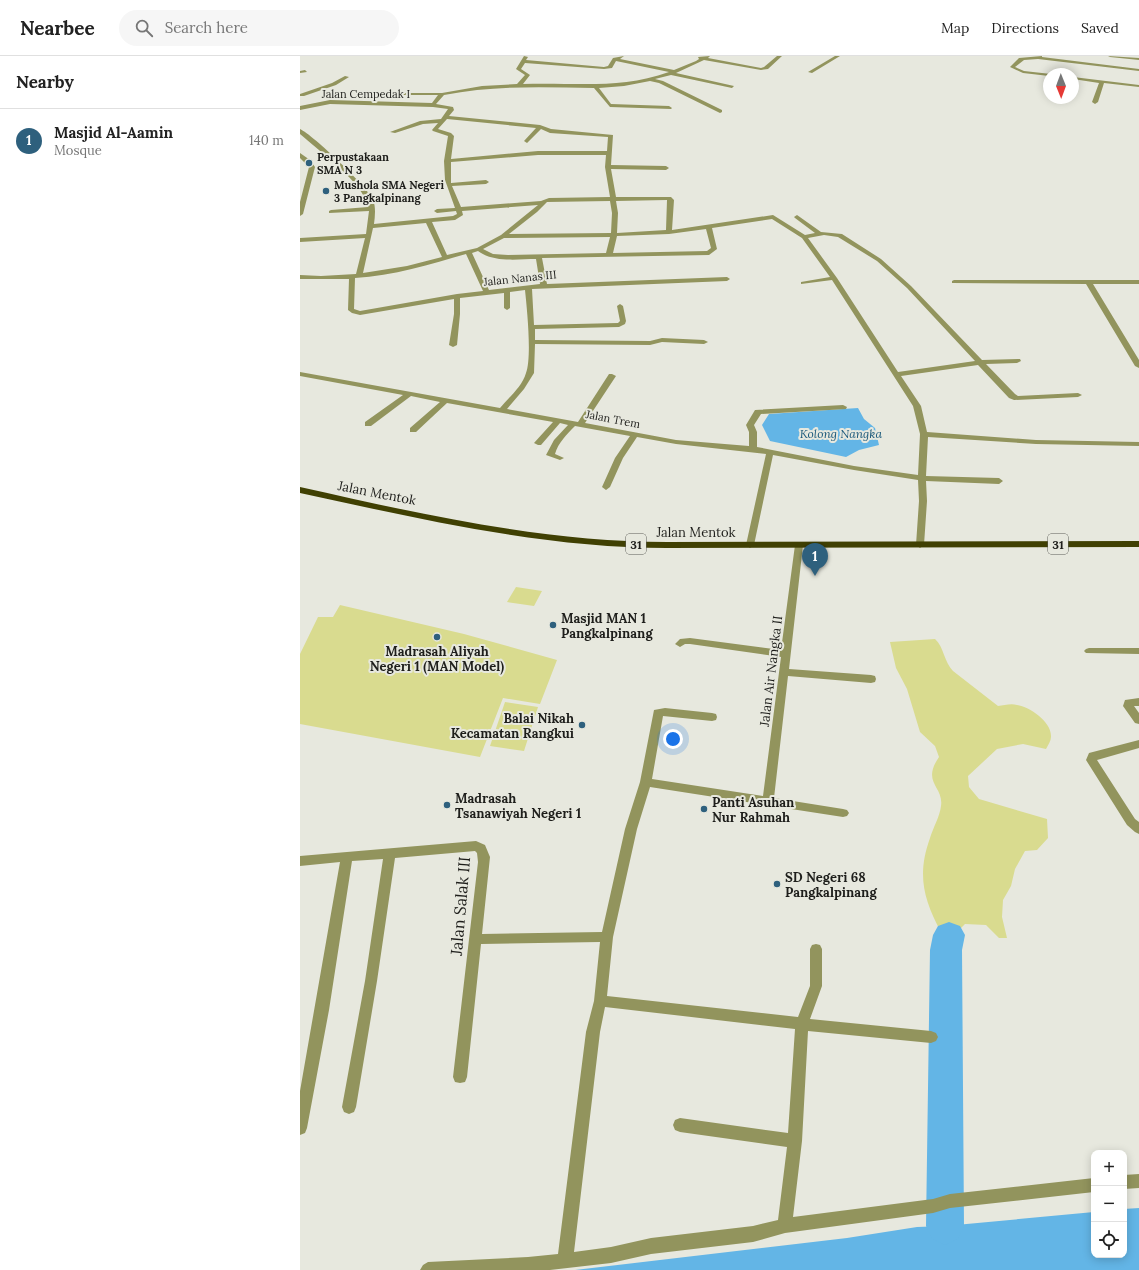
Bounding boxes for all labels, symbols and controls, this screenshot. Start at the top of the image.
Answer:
search box [119,10,399,46]
text: Nearbee [20,16,95,40]
icon: search [133,17,155,39]
text: Search here [165,18,248,37]
text: Map [941,19,969,37]
text: Directions [991,19,1059,37]
text: Saved [1081,19,1119,37]
north arrow [1043,68,1079,104]
text: Nearby [16,71,74,93]
street label: Jalan Cempedak I [321,87,411,101]
text: Masjid Al-Aamin [54,123,173,142]
text: 1 [26,132,32,149]
text: 140 m [249,132,284,149]
text: Mosque [54,142,102,159]
place label: Perpustakaan SMA N 3 [317,150,389,177]
marker: Perpustakaan SMA N 3 [304,158,314,168]
place label: Mushola SMA Negeri 3 Pangkalpinang [334,178,445,205]
marker: Mushola SMA Negeri 3 Pangkalpinang [321,186,331,196]
street label: Jalan Nanas III [482,267,557,289]
street label: Jalan Trem [584,407,642,431]
water label: Kolong Nangka [800,426,883,441]
street label: Jalan Mentok [336,477,418,509]
street label: Jalan Mentok [655,524,736,541]
road number: 31 [626,534,646,554]
road number: 31 [1048,534,1068,554]
pin: 1 [802,543,828,576]
place label: Masjid MAN 1 Pangkalpinang [561,610,653,642]
street label: Jalan Air Nangka II [756,615,786,728]
marker: Masjid MAN 1 Pangkalpinang [548,620,558,630]
marker: Madrasah Aliyah Negeri 1 (MAN Model) [432,632,442,642]
place label: Madrasah Aliyah Negeri 1 (MAN Model) [370,643,504,675]
place label: Balai Nikah Kecamatan Rangkui [451,710,574,742]
marker: Balai Nikah Kecamatan Rangkui [577,720,587,730]
your location [663,729,683,749]
place label: Madrasah Tsanawiyah Negeri 1 [455,790,581,822]
place label: Panti Asuhan Nur Rahmah [712,794,795,826]
marker: Madrasah Tsanawiyah Negeri 1 [442,800,452,810]
marker: Panti Asuhan Nur Rahmah [699,804,709,814]
street label: Jalan Salak III [446,856,474,957]
place label: SD Negeri 68 Pangkalpinang [785,869,877,901]
marker: SD Negeri 68 Pangkalpinang [772,879,782,889]
map controls [1091,1150,1127,1258]
button: + [1091,1150,1127,1186]
button: − [1091,1186,1127,1222]
button: locate [1091,1222,1127,1258]

